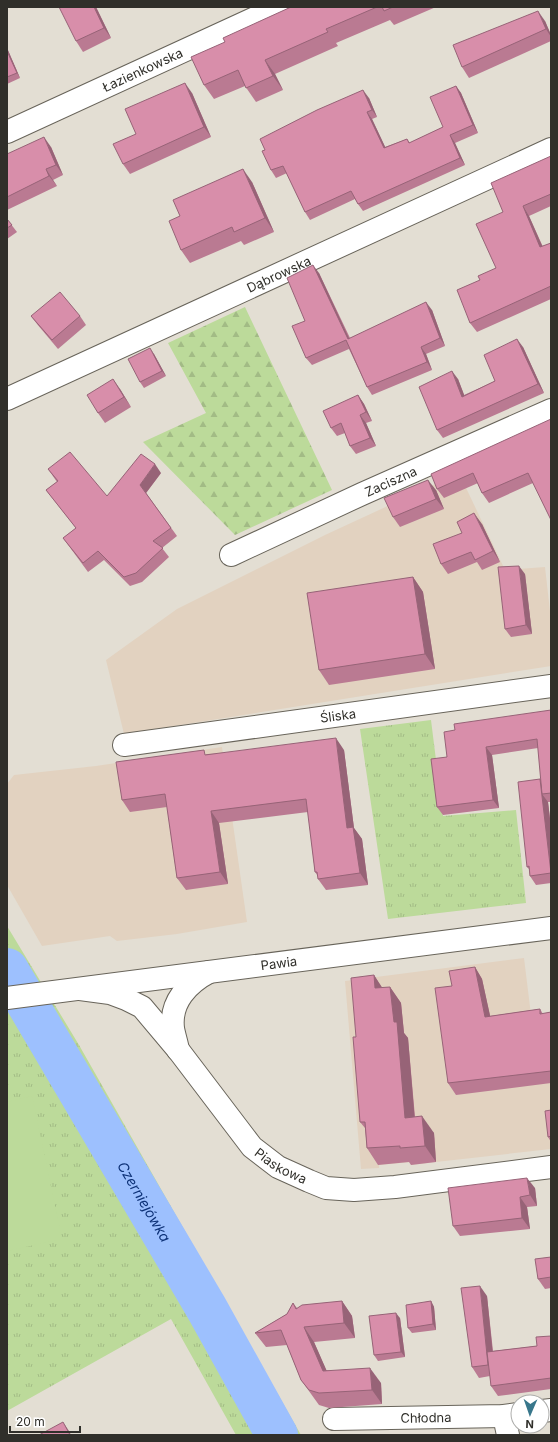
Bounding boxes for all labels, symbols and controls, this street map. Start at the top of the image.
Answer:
street label: Łazienkowska [99,44,185,95]
street label: Dąbrowska [244,252,313,296]
street label: Zaciszna [362,463,419,500]
street label: Śliska [319,705,357,726]
street label: Pawia [260,953,298,973]
street label: Piaskowa [252,1144,309,1187]
water label: Czerniejówka [114,1158,175,1245]
north arrow [510,1394,550,1434]
scale bar [10,1408,80,1434]
street label: Chłodna [400,1409,452,1426]
text: 20 m [16,1414,45,1429]
text: N [525,1417,534,1431]

